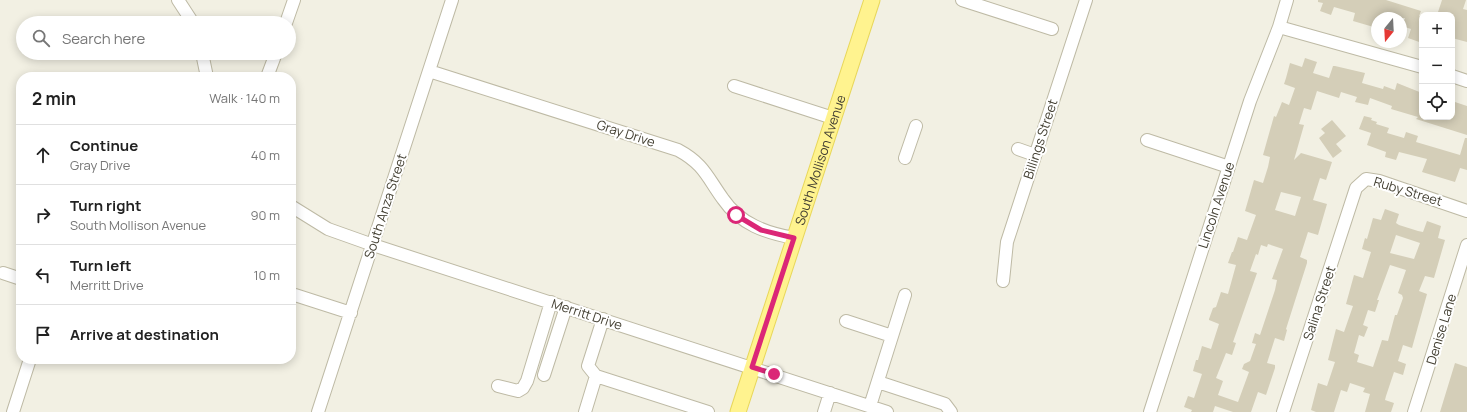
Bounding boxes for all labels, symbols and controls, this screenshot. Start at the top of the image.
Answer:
north arrow [1371,12,1407,48]
map controls [1419,12,1455,120]
button: + [1419,12,1455,48]
search box [16,16,296,60]
icon: search [30,27,52,49]
text: Search here [62,28,145,49]
button: − [1419,48,1455,84]
button: locate [1419,84,1455,120]
text: 2 min [32,87,76,110]
text: Walk · 140 m [209,89,280,107]
street label: South Mollison Avenue [790,92,850,228]
street label: Billings Street [1019,97,1061,181]
street label: Gray Drive [595,115,658,151]
text: Continue [70,135,138,156]
icon: ahead [32,144,54,166]
text: 40 m [251,146,280,164]
street label: South Anza Street [360,151,410,261]
text: Gray Drive [70,156,130,174]
street label: Lincoln Avenue [1194,159,1239,251]
street label: Ruby Street [1371,172,1445,210]
text: Turn right [70,195,141,216]
icon: right [32,204,54,226]
text: 90 m [250,206,280,224]
route start [727,206,745,224]
text: South Mollison Avenue [70,216,206,234]
text: Turn left [70,255,132,276]
icon: left [32,264,54,286]
street label: Salina Street [1299,264,1339,342]
text: 10 m [253,266,280,284]
text: Merritt Drive [70,276,144,294]
street label: Denise Lane [1422,291,1460,367]
street label: Merritt Drive [549,294,625,334]
icon: arrive [32,324,54,346]
text: Arrive at destination [70,324,219,345]
route end [765,365,783,383]

